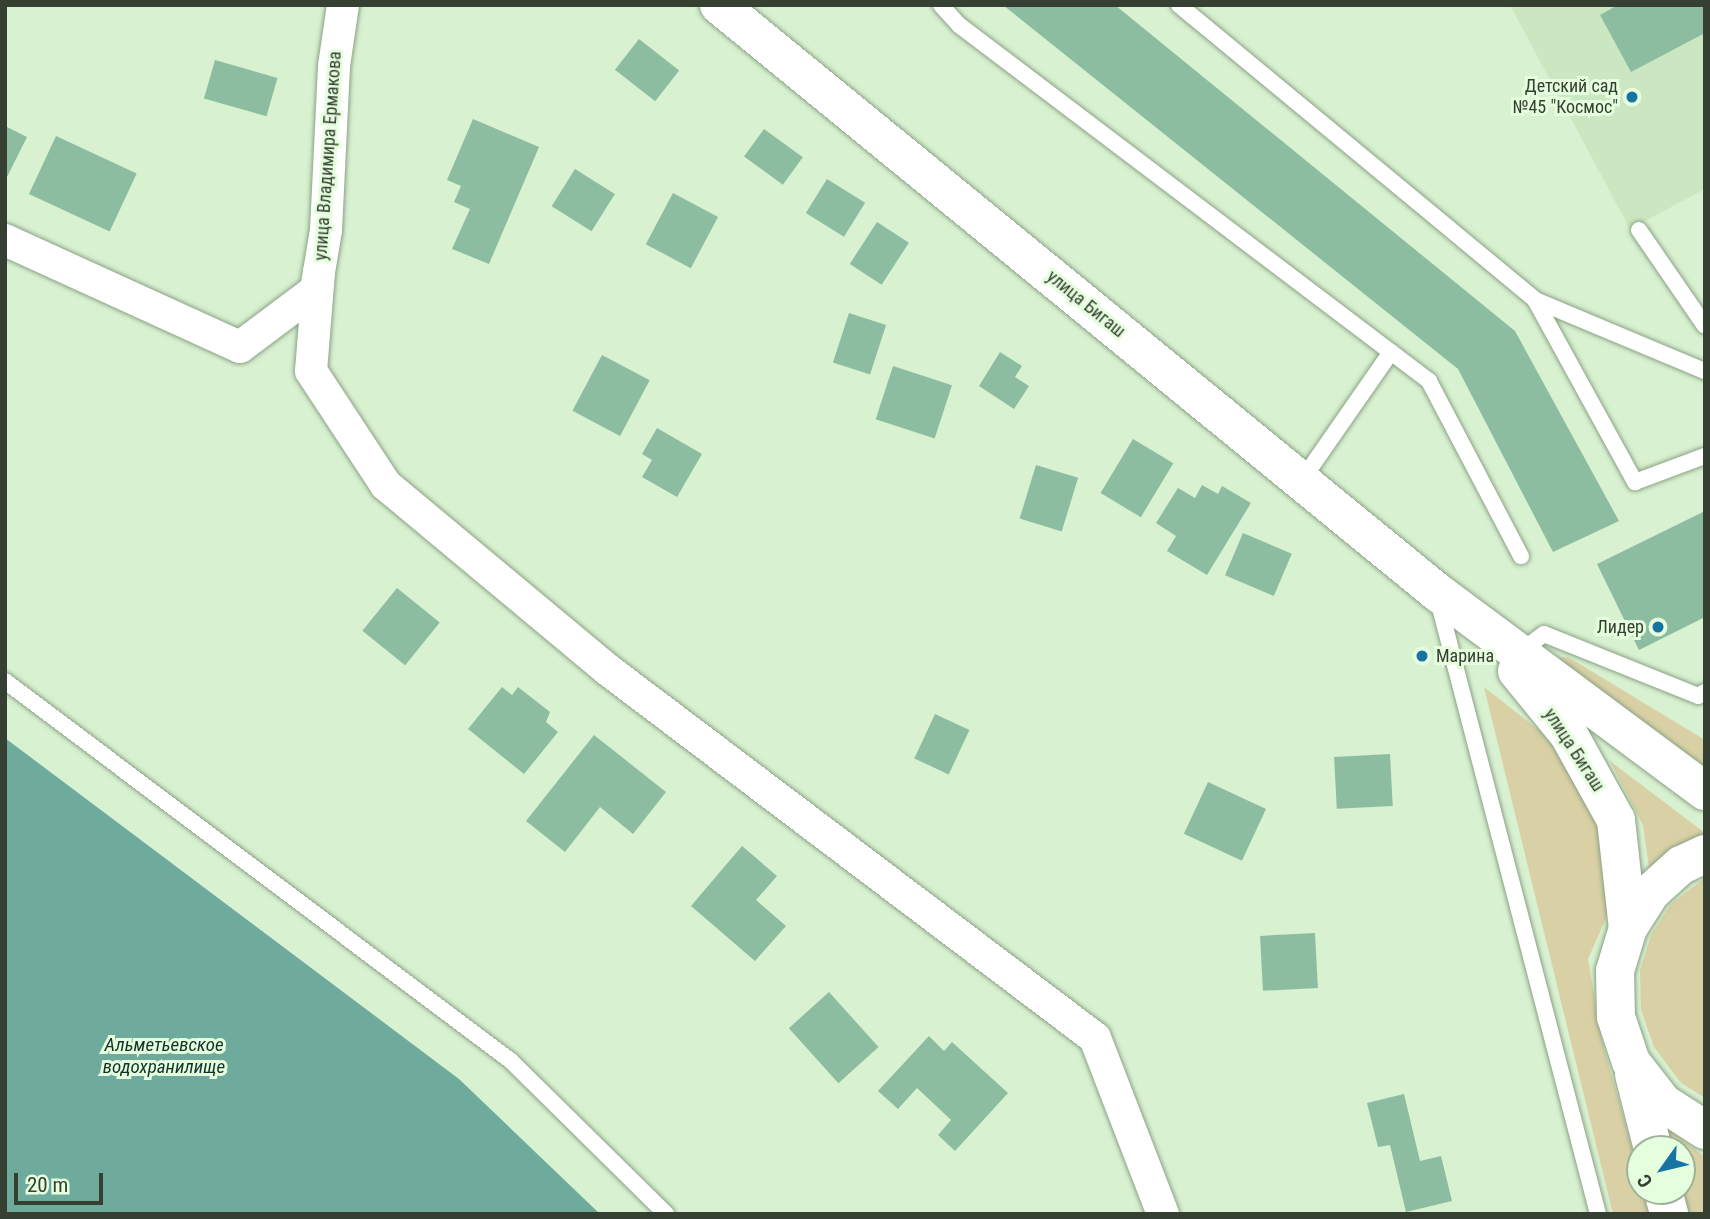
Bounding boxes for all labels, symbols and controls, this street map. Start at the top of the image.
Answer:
street label: улица Владимира Ермакова [310,51,346,261]
place label: Детский сад №45 "Космос" [1513,76,1618,119]
marker: Детский сад №45 "Космос" [1624,89,1640,105]
street label: улица Бигаш [1042,266,1130,342]
place label: Лидер [1597,616,1644,638]
marker: Лидер [1650,619,1666,635]
place label: Марина [1436,645,1494,667]
marker: Марина [1414,648,1430,664]
street label: улица Бигаш [1539,704,1609,796]
water label: Альметьевское водохранилище [103,1034,225,1078]
north arrow [1626,1135,1696,1205]
scale bar [18,1160,107,1204]
text: С [1632,1170,1657,1192]
text: 20 m [27,1173,68,1197]

